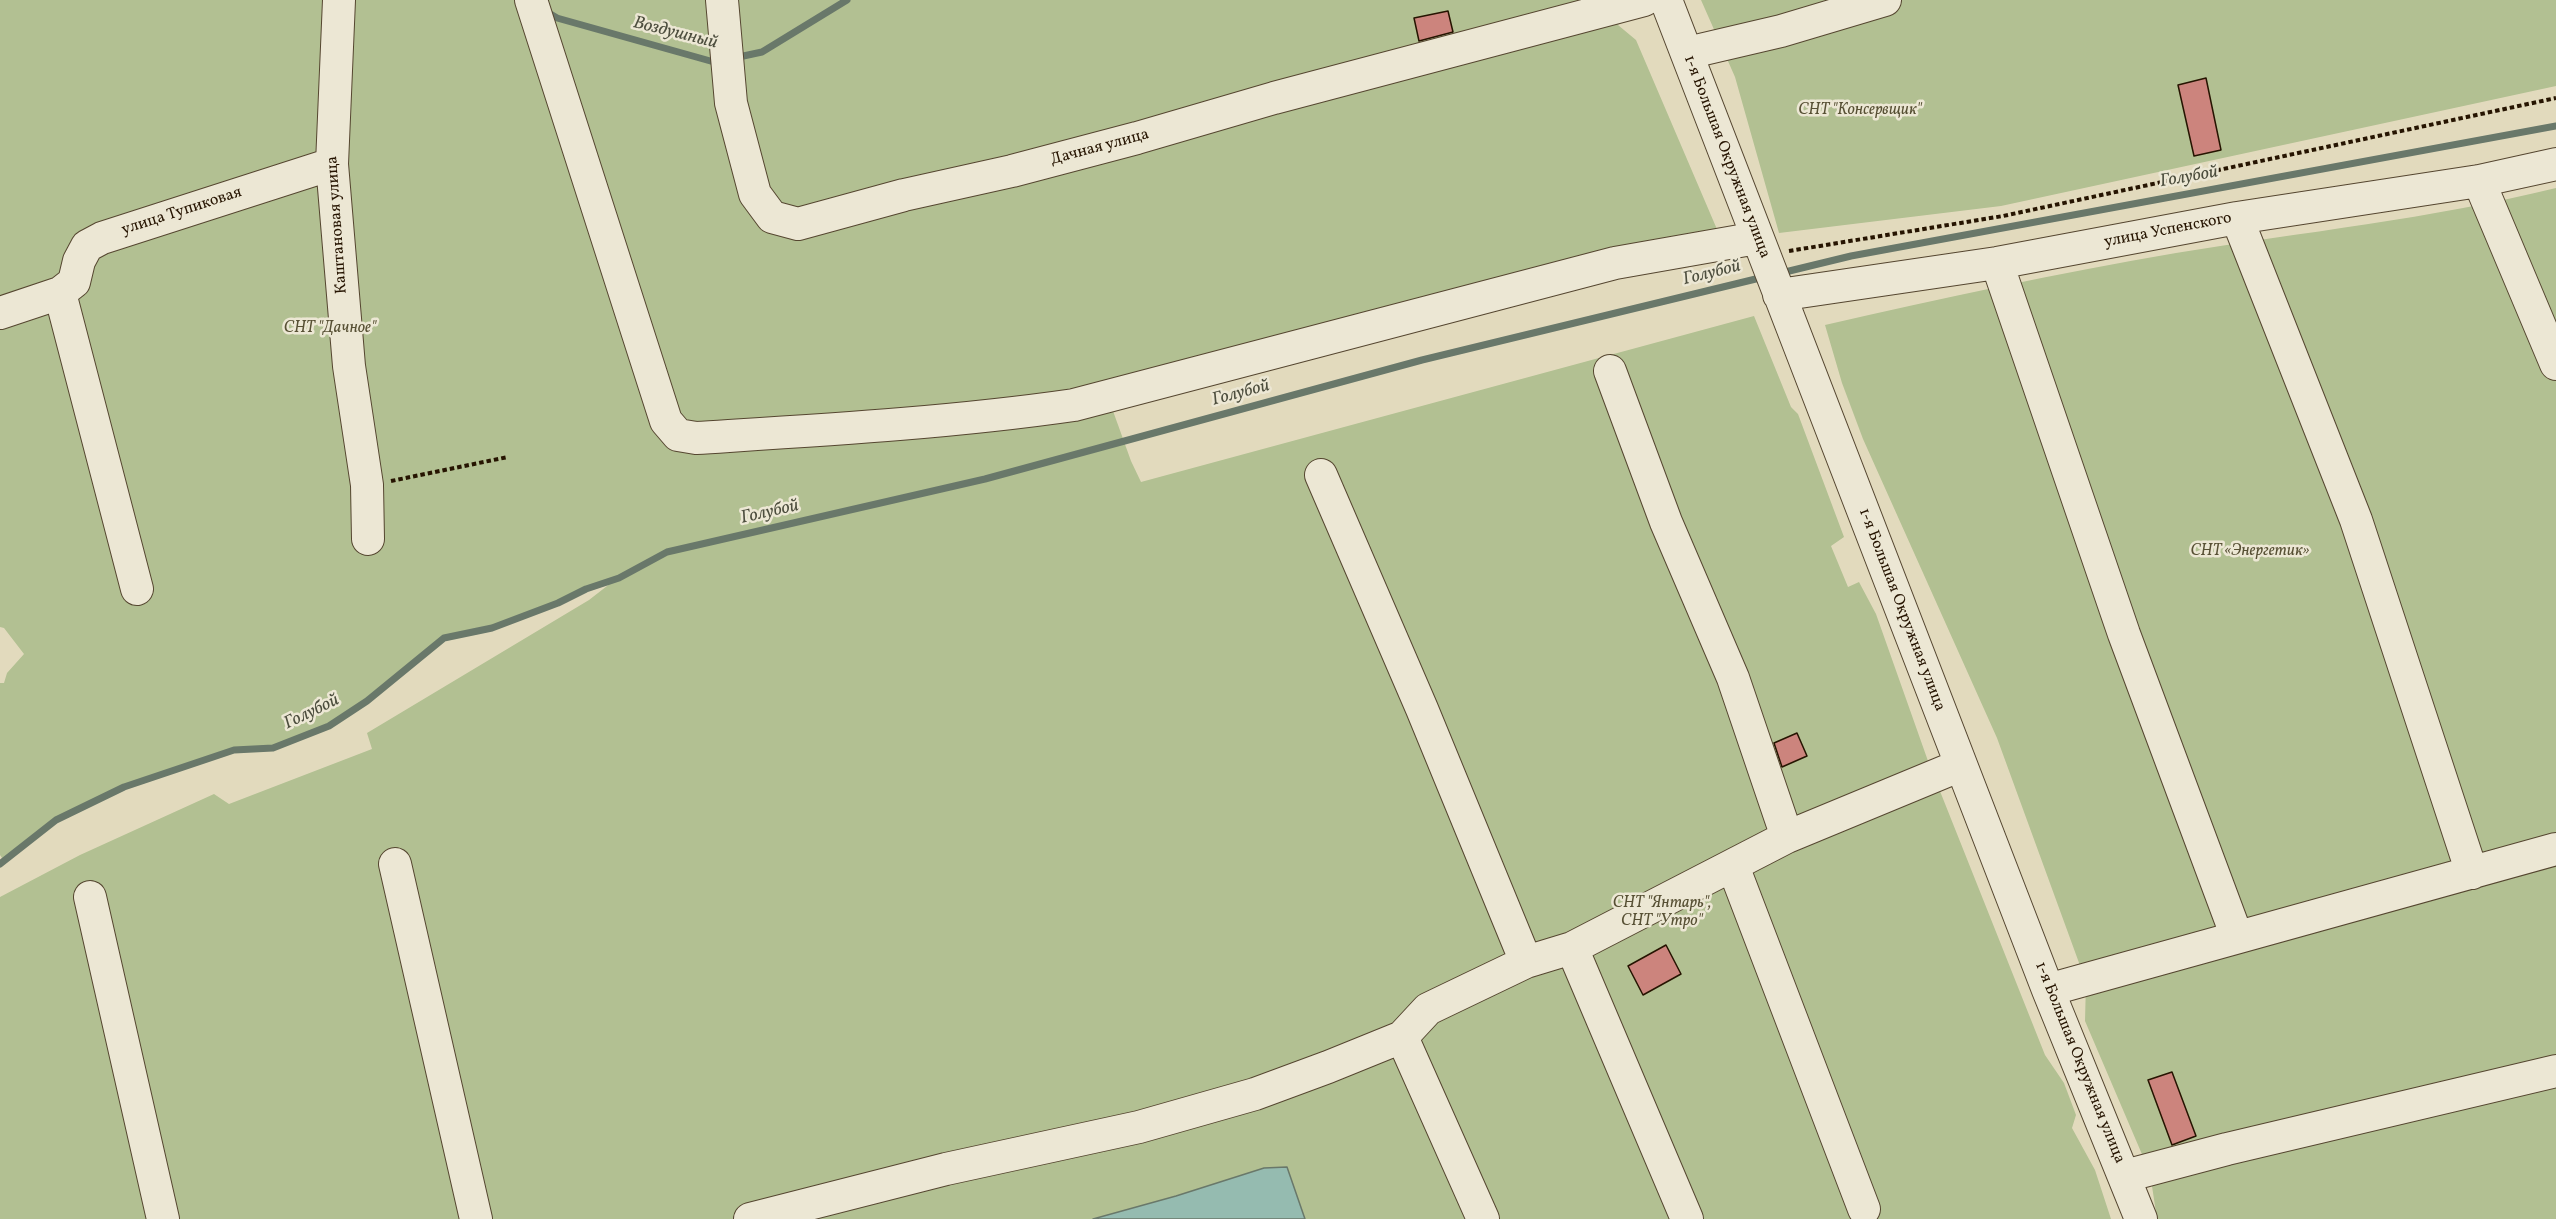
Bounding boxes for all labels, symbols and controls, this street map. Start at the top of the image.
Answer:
water label: Воздушный [631,13,719,55]
street label: 1-я Большая Окружная улица [1678,53,1774,261]
park label: СНТ "Консервщик" [1798,101,1922,121]
street label: Дачная улица [1049,126,1151,170]
street label: Каштановая улица [324,155,352,295]
water label: Голубой [2158,162,2220,194]
street label: улица Тупиковая [119,184,245,240]
street label: улица Успенского [2103,209,2233,253]
water label: Голубой [1681,256,1743,292]
park label: СНТ "Дачное" [284,319,376,339]
water label: Голубой [1210,376,1272,412]
water label: Голубой [739,496,801,530]
street label: 1-я Большая Окружная улица [1853,506,1949,714]
park label: СНТ «Энергетик» [2190,542,2310,562]
water label: Голубой [281,690,343,736]
park label: СНТ "Янтарь", СНТ "Утро" [1613,894,1711,932]
street label: 1-я Большая Окружная улица [2030,959,2128,1167]

